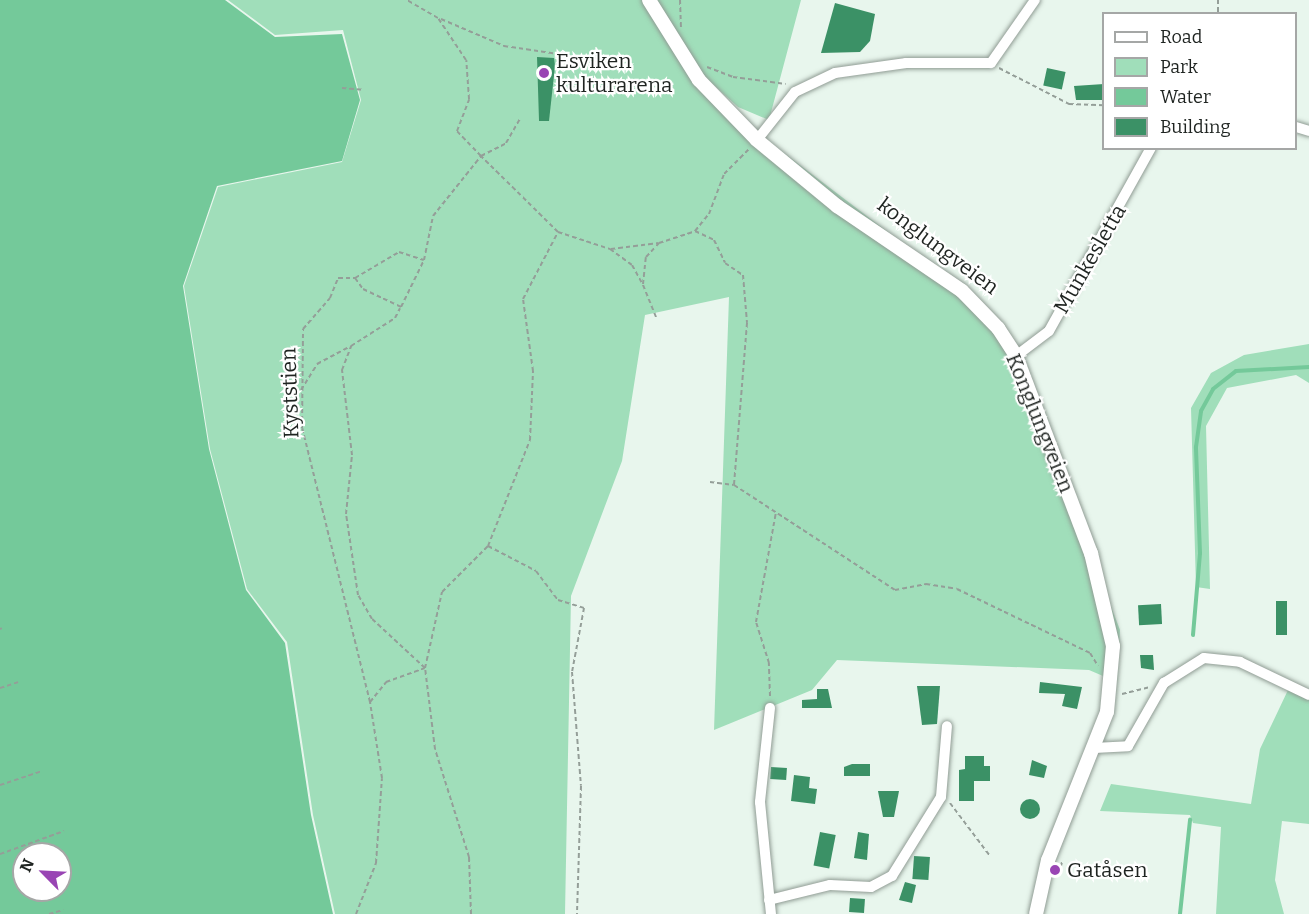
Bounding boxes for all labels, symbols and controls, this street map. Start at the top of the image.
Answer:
legend [1102,12,1297,150]
text: Road [1160,26,1202,48]
place label: Esviken kulturarena [556,48,672,98]
text: Park [1160,56,1198,78]
marker: Esviken kulturarena [537,66,551,80]
text: Water [1160,86,1211,108]
text: Building [1160,116,1231,138]
street label: konglungveien [872,192,1004,300]
street label: Munkesletta [1049,200,1131,318]
street label: Kyststien [276,347,304,439]
street label: Konglungveien [1001,350,1079,496]
north arrow [12,842,72,902]
text: N [16,856,38,875]
place label: Gatåsen [1067,857,1147,883]
marker: Gatåsen [1048,863,1062,877]

